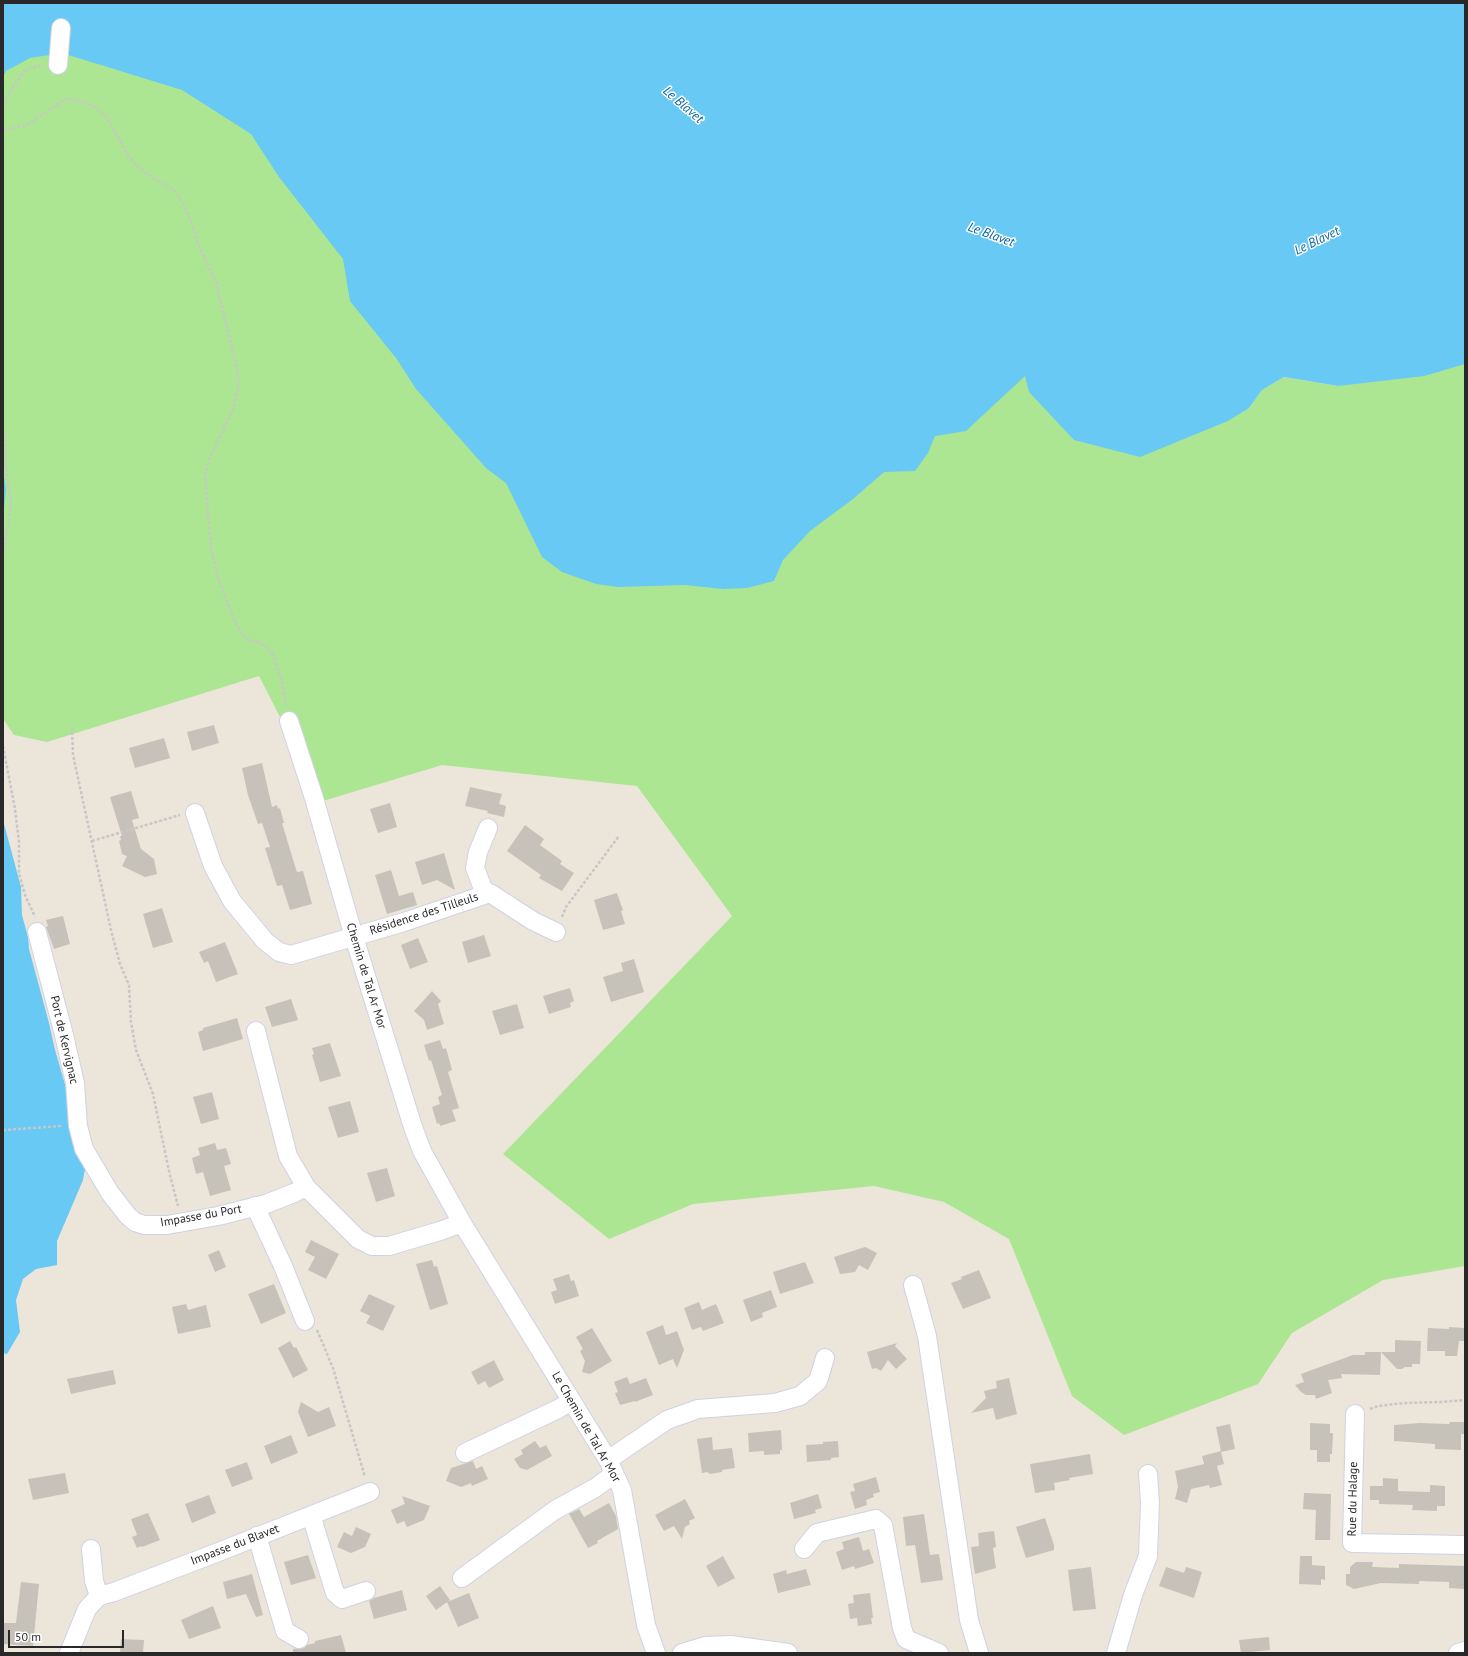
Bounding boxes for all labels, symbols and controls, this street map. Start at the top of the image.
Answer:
water label: Le Blavet [660,83,706,127]
water label: Le Blavet [966,219,1016,251]
water label: Le Blavet [1292,223,1342,259]
street label: Résidence des Tilleuls [368,890,480,938]
street label: Chemin de Tal Ar Mor [343,921,389,1031]
street label: Port de Kervignac [47,994,81,1086]
street label: Impasse du Port [159,1202,243,1230]
street label: Le Chemin de Tal Ar Mor [548,1369,624,1485]
street label: Rue du Halage [1345,1461,1361,1537]
street label: Impasse du Blavet [189,1522,281,1568]
scale bar [10,1622,126,1648]
text: 50 m [15,1629,41,1644]

